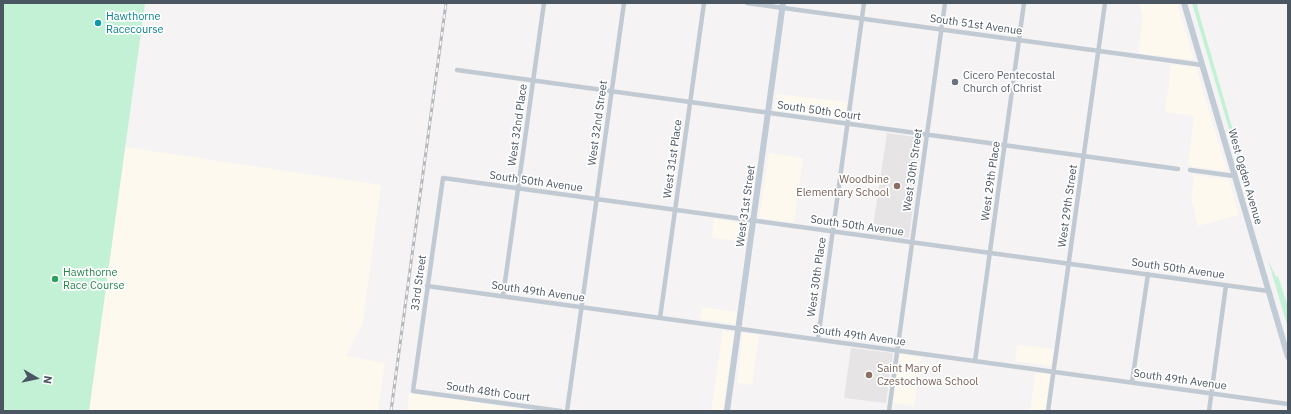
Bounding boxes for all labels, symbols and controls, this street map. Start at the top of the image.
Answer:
place label: Hawthorne Racecourse [106,10,164,36]
street label: South 51st Avenue [929,12,1023,38]
marker: Hawthorne Racecourse [93,18,103,28]
place label: Cicero Pentecostal Church of Christ [963,69,1055,95]
marker: Cicero Pentecostal Church of Christ [950,77,960,87]
street label: West 32nd Street [585,79,611,167]
street label: West 32nd Place [506,83,530,167]
street label: South 50th Court [776,99,862,123]
street label: West 31st Place [661,119,685,199]
street label: West 30th Street [901,128,925,212]
street label: West Ogden Avenue [1225,128,1265,226]
street label: West 29th Place [979,140,1003,222]
street label: West 31st Street [734,164,758,248]
street label: West 29th Street [1056,164,1080,248]
street label: South 50th Avenue [488,169,584,195]
place label: Woodbine Elementary School [796,173,889,199]
marker: Woodbine Elementary School [892,181,902,191]
street label: South 50th Avenue [809,213,905,239]
street label: West 30th Place [805,236,829,318]
street label: 33rd Street [409,254,429,312]
street label: South 50th Avenue [1130,256,1226,282]
place label: Hawthorne Race Course [63,266,125,292]
marker: Hawthorne Race Course [50,274,60,284]
street label: South 49th Avenue [490,279,586,305]
street label: South 49th Avenue [811,323,907,349]
north arrow [16,358,56,398]
place label: Saint Mary of Czestochowa School [877,362,978,388]
street label: South 49th Avenue [1132,367,1228,393]
marker: Saint Mary of Czestochowa School [864,370,874,380]
text: N [40,375,55,385]
street label: South 48th Court [445,380,531,404]

